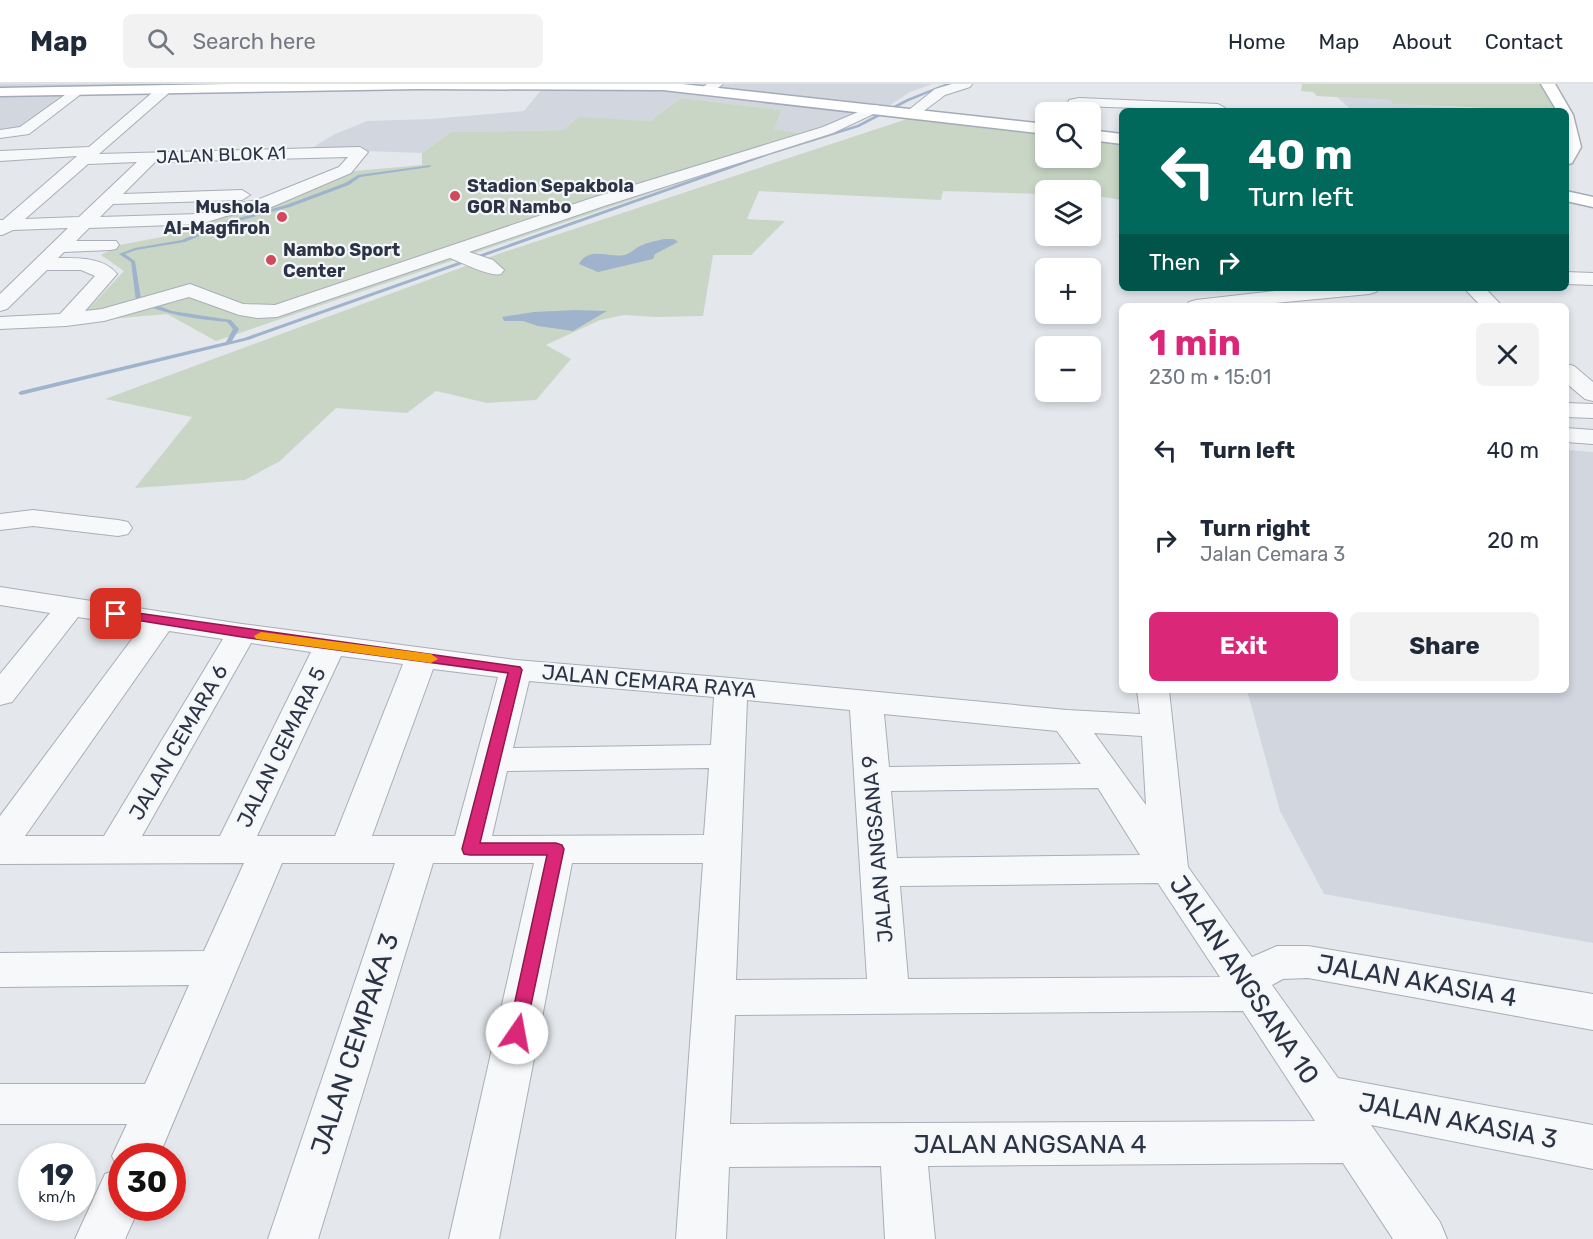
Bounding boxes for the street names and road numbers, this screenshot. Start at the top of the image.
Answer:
street label: JALAN BLOK A1 [156,142,286,168]
street label: JALAN CEMARA RAYA [541,659,757,703]
street label: JALAN CEMARA 6 [123,660,233,824]
street label: JALAN CEMARA 5 [231,663,331,831]
street label: JALAN ANGSANA 9 [856,754,898,944]
street label: JALAN ANGSANA 10 [1163,870,1325,1090]
street label: JALAN CEMPAKA 3 [305,929,405,1159]
street label: JALAN AKASIA 4 [1315,948,1519,1014]
street label: JALAN AKASIA 3 [1356,1087,1560,1155]
street label: JALAN ANGSANA 4 [913,1129,1147,1160]

